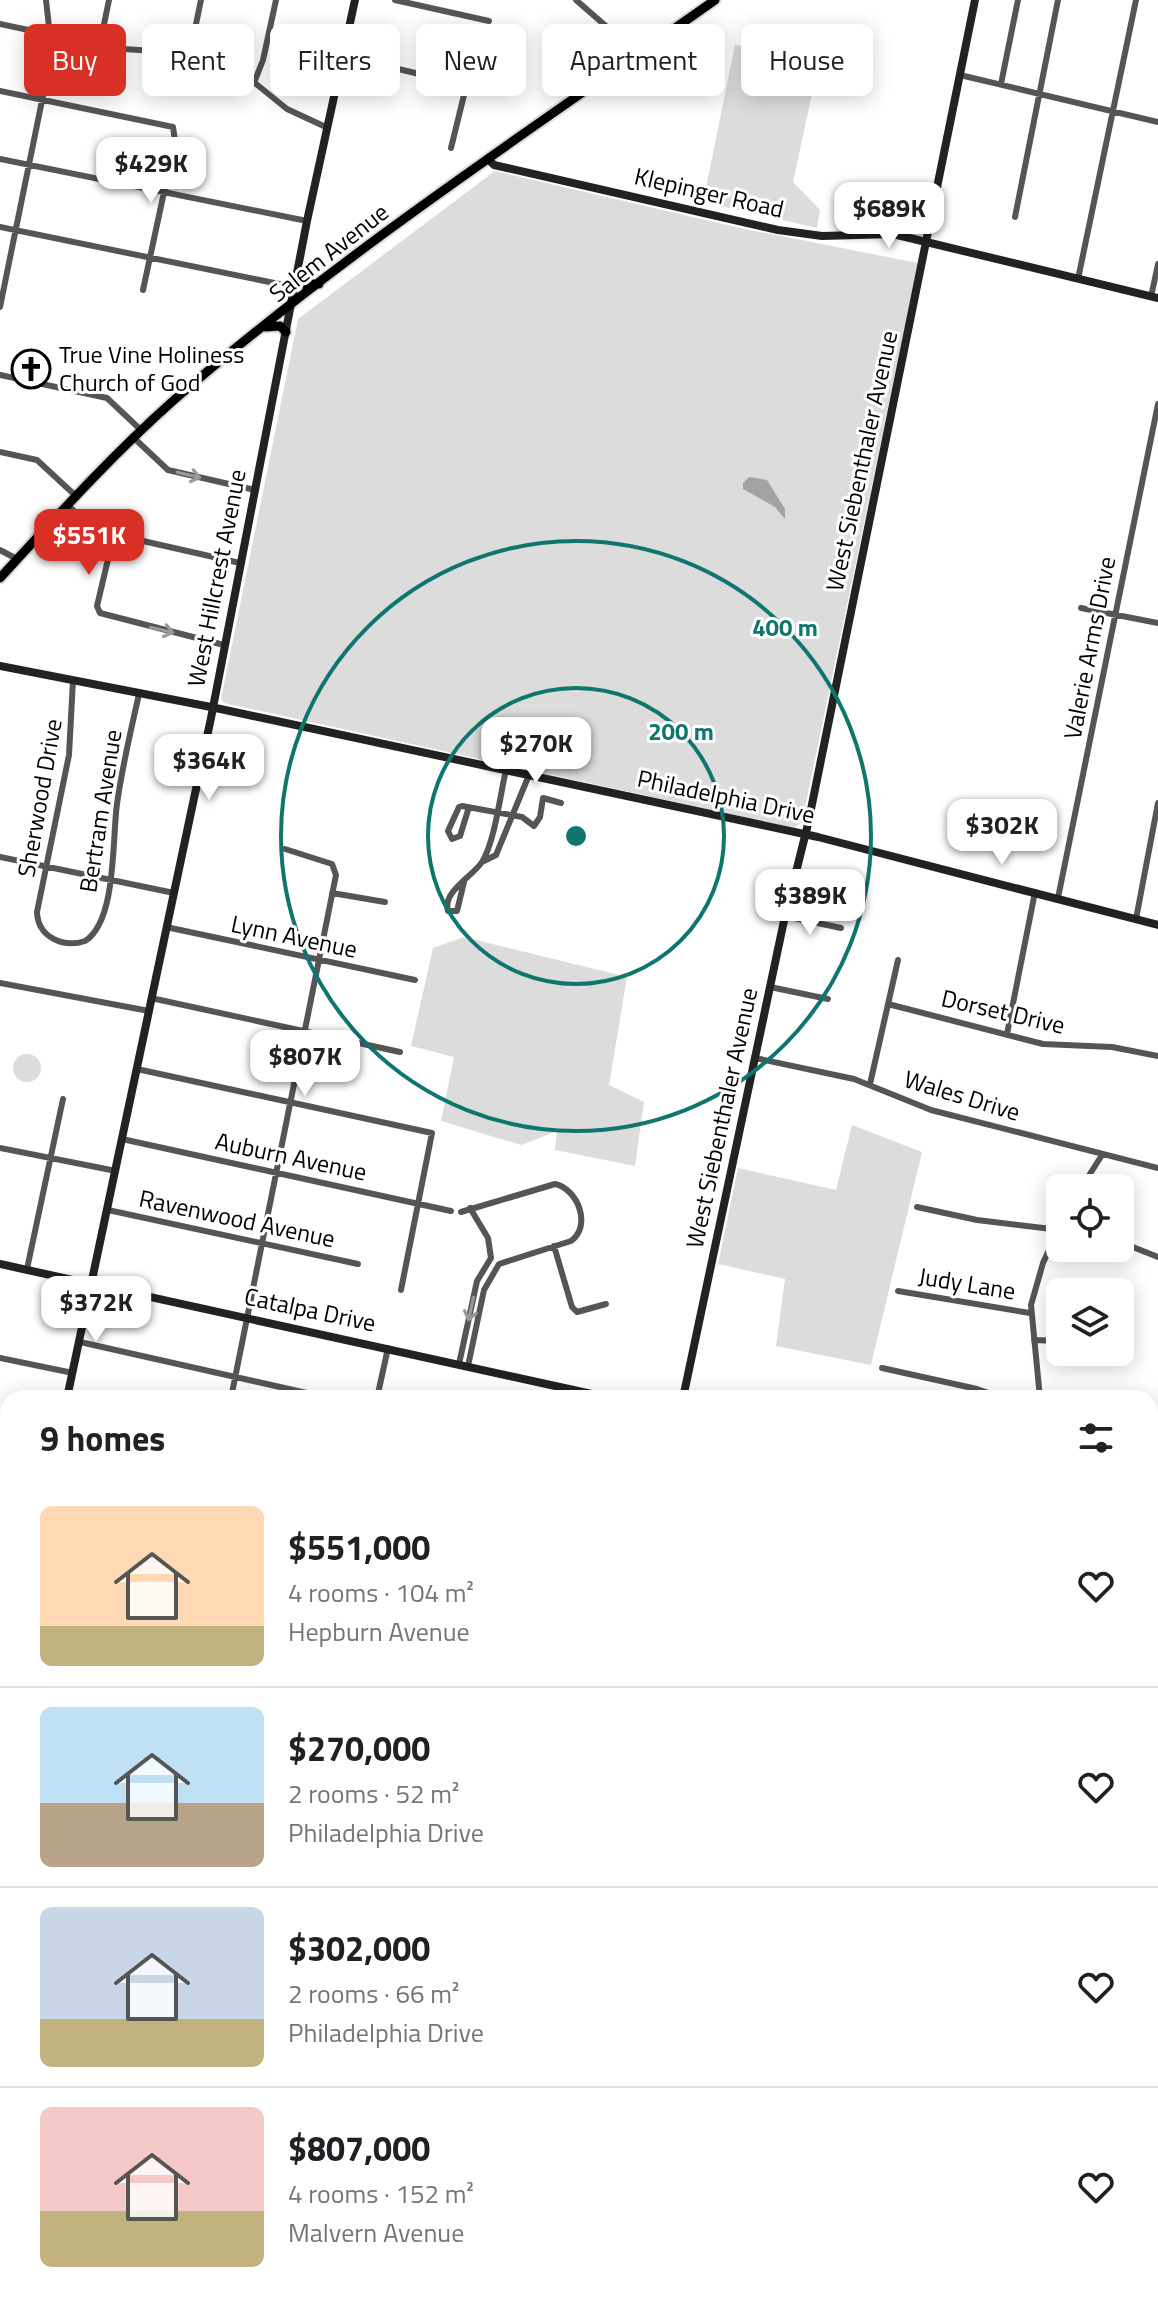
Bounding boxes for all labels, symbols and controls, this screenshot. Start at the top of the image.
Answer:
chip: Buy [24,24,126,96]
chip: Rent [142,24,254,96]
chip: Filters [270,24,400,96]
chip: New [416,24,526,96]
chip: Apartment [542,24,725,96]
chip: House [741,24,873,96]
pin: $429K [95,137,207,205]
text: $429K [114,143,188,182]
street label: Klepinger Road [631,157,787,227]
pin: $689K [833,182,945,250]
text: $689K [852,188,926,227]
street label: Salem Avenue [261,194,396,310]
street label: West Siebenthaler Avenue [816,327,906,594]
place label: True Vine Holiness Church of God [59,336,244,400]
church icon: True Vine Holiness Church of God [10,348,52,390]
street label: West Hillcrest Avenue [177,466,255,690]
one-way arrow [175,468,201,483]
pin: $551K [33,509,145,577]
text: $551K [52,515,126,554]
street label: Valerie Arms Drive [1054,553,1124,742]
text: 400 m [752,609,818,645]
one-way arrow [148,623,174,638]
text: 200 m [648,713,714,749]
street label: Sherwood Drive [7,716,71,880]
pin: $270K [480,717,592,785]
text: $270K [499,723,573,762]
street label: Bertram Avenue [69,727,131,895]
pin: $364K [153,734,265,802]
text: $364K [172,740,246,779]
street label: Philadelphia Drive [634,760,818,832]
pin: $302K [946,799,1058,867]
text: $302K [965,805,1039,844]
centre of rings [562,822,590,850]
pin: $389K [754,869,866,937]
text: $389K [773,875,847,914]
street label: Lynn Avenue [228,905,361,967]
street label: Dorset Drive [938,979,1069,1043]
street label: West Siebenthaler Avenue [676,984,766,1251]
pin: $807K [249,1030,361,1098]
text: $807K [268,1036,342,1075]
street label: Wales Drive [900,1060,1025,1130]
street label: Auburn Avenue [212,1122,370,1190]
map controls [1046,1174,1134,1366]
button: locate [1046,1174,1134,1262]
street label: Ravenwood Avenue [136,1180,339,1256]
street label: Judy Lane [916,1258,1018,1308]
pin: $372K [40,1276,152,1344]
street label: Catalpa Drive [241,1278,379,1341]
button: layers [1046,1278,1134,1366]
text: $372K [59,1282,133,1321]
one-way arrow [463,1296,478,1322]
text: 9 homes [40,1412,165,1464]
icon: filters [1074,1416,1118,1460]
text: $551,000 [288,1521,430,1573]
icon: home [104,1538,200,1634]
icon: heart [1074,1564,1118,1608]
text: 4 rooms · 104 m² [288,1573,474,1612]
text: Hepburn Avenue [288,1612,470,1651]
text: $270,000 [288,1722,430,1774]
icon: home [104,1739,200,1835]
icon: heart [1074,1765,1118,1809]
text: 2 rooms · 52 m² [288,1774,459,1813]
text: Philadelphia Drive [288,1813,484,1852]
text: $302,000 [288,1922,430,1974]
icon: home [104,1939,200,2035]
icon: heart [1074,1965,1118,2009]
text: 2 rooms · 66 m² [288,1974,459,2013]
text: Philadelphia Drive [288,2013,484,2052]
text: $807,000 [288,2122,430,2174]
icon: home [104,2139,200,2235]
icon: heart [1074,2165,1118,2209]
text: 4 rooms · 152 m² [288,2174,474,2213]
text: Malvern Avenue [288,2213,464,2252]

